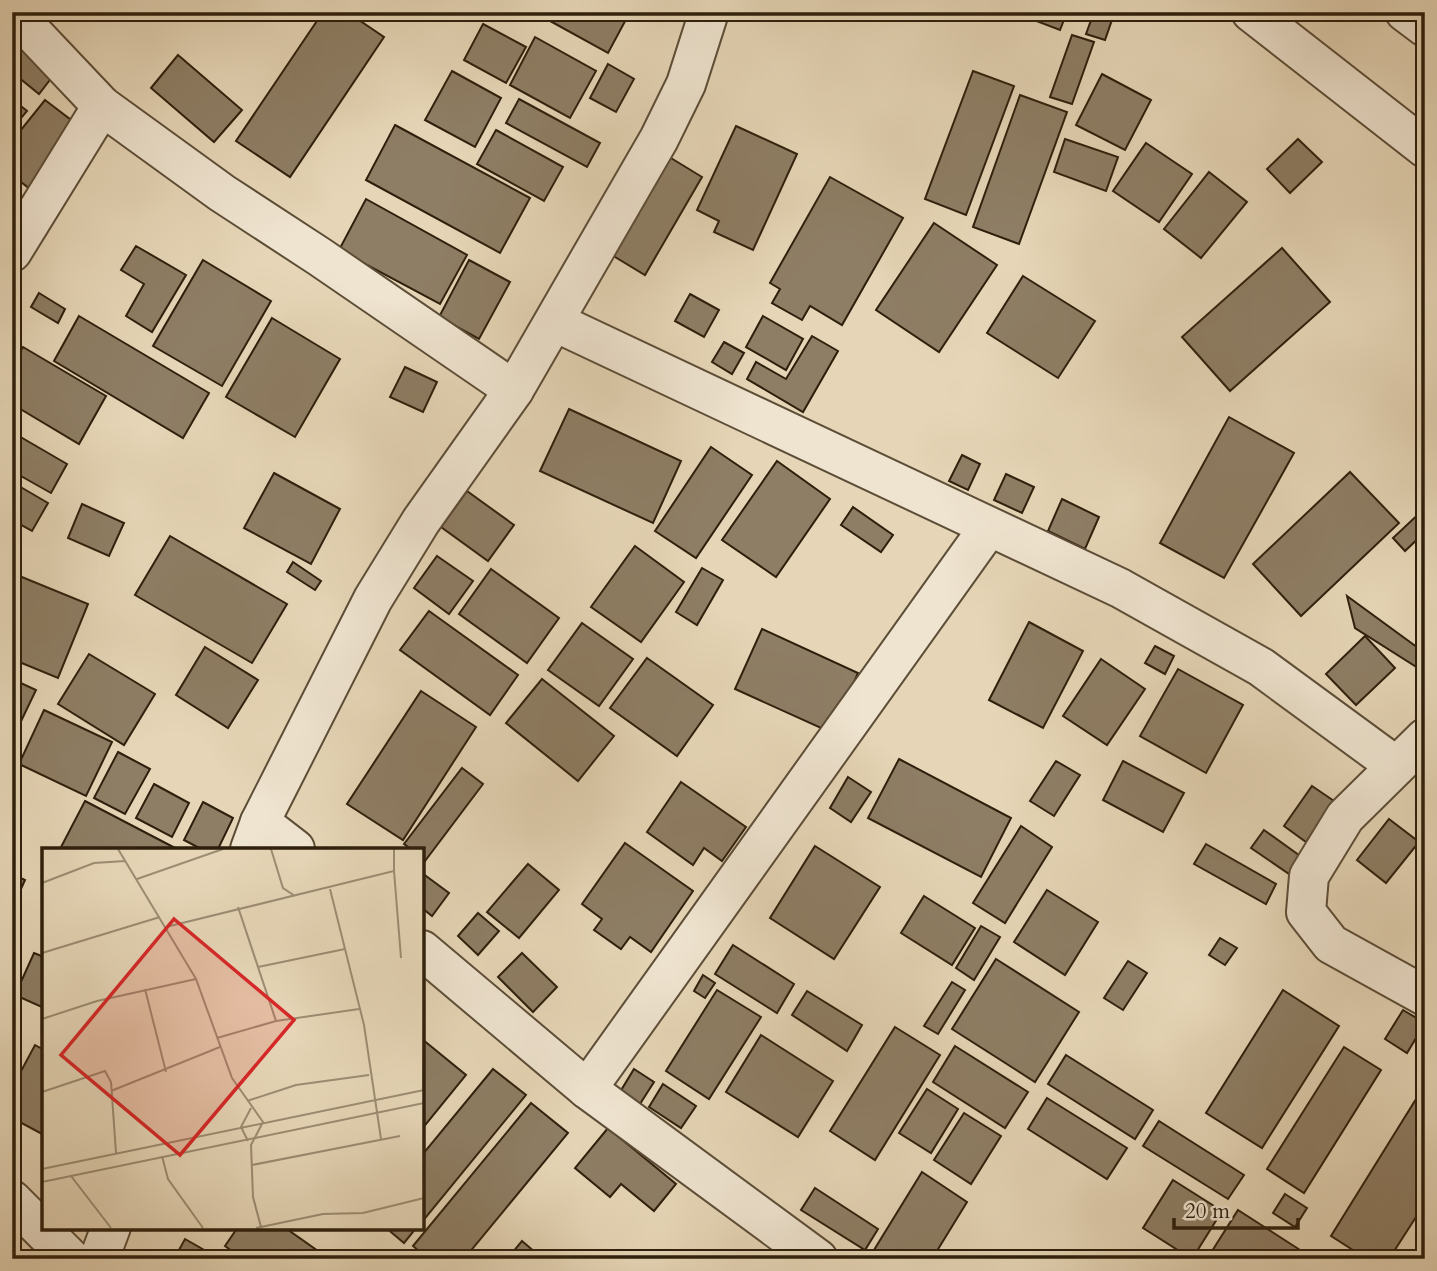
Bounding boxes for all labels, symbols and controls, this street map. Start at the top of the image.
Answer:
inset map [42,848,424,1229]
scale bar [1174,1187,1299,1231]
text: 20 m [1185,1197,1230,1226]

